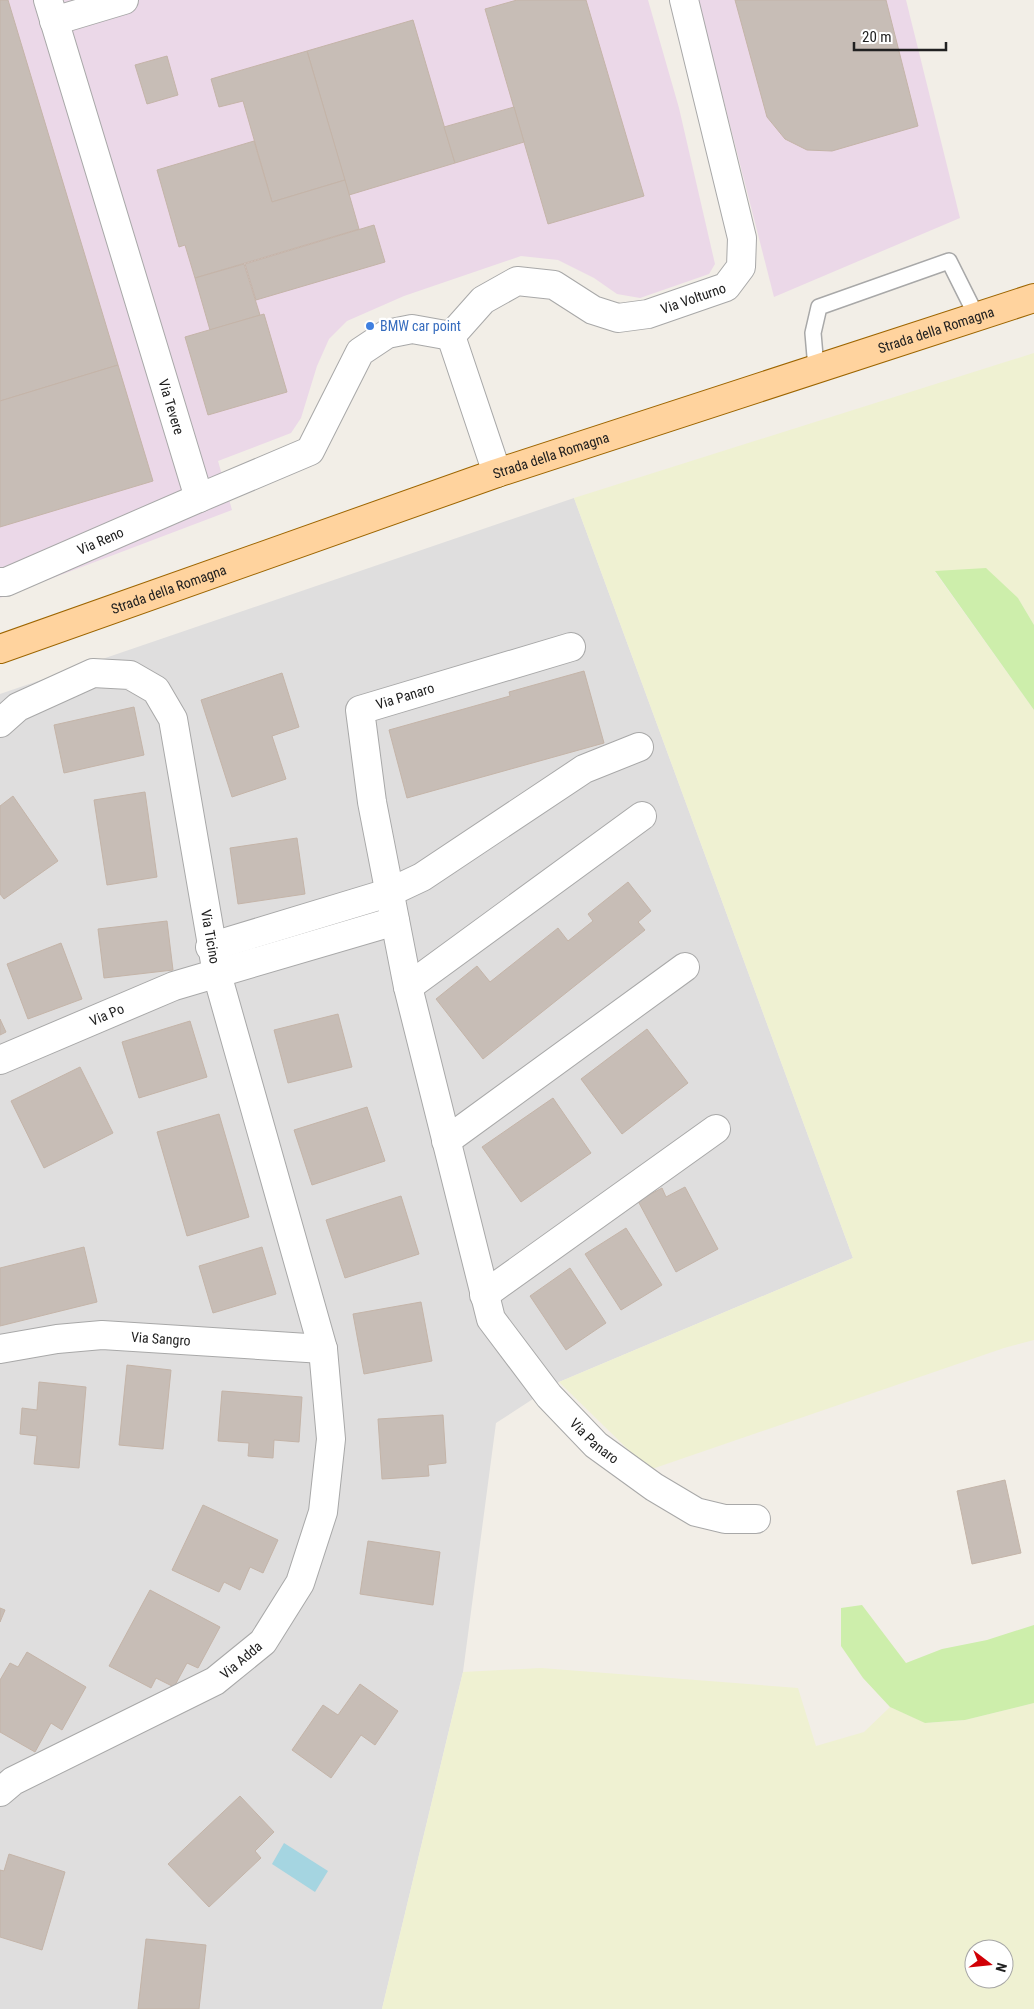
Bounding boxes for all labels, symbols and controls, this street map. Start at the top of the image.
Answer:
scale bar [854,20,946,52]
text: 20 m [862,28,892,46]
street label: Via Volturno [659,280,728,317]
street label: Strada della Romagna [876,304,996,356]
place label: BMW car point [380,318,461,334]
marker: BMW car point [364,320,376,332]
street label: Via Tevere [155,377,187,437]
street label: Strada della Romagna [491,429,611,482]
street label: Via Reno [75,524,126,558]
street label: Strada della Romagna [109,562,228,617]
street label: Via Panaro [374,680,436,712]
street label: Via Ticino [198,908,223,965]
street label: Via Po [87,1000,126,1029]
street label: Via Sangro [130,1329,191,1349]
street label: Via Panaro [567,1415,622,1467]
street label: Via Adda [217,1638,265,1682]
north arrow [964,1939,1014,1989]
text: N [993,1961,1010,1974]

